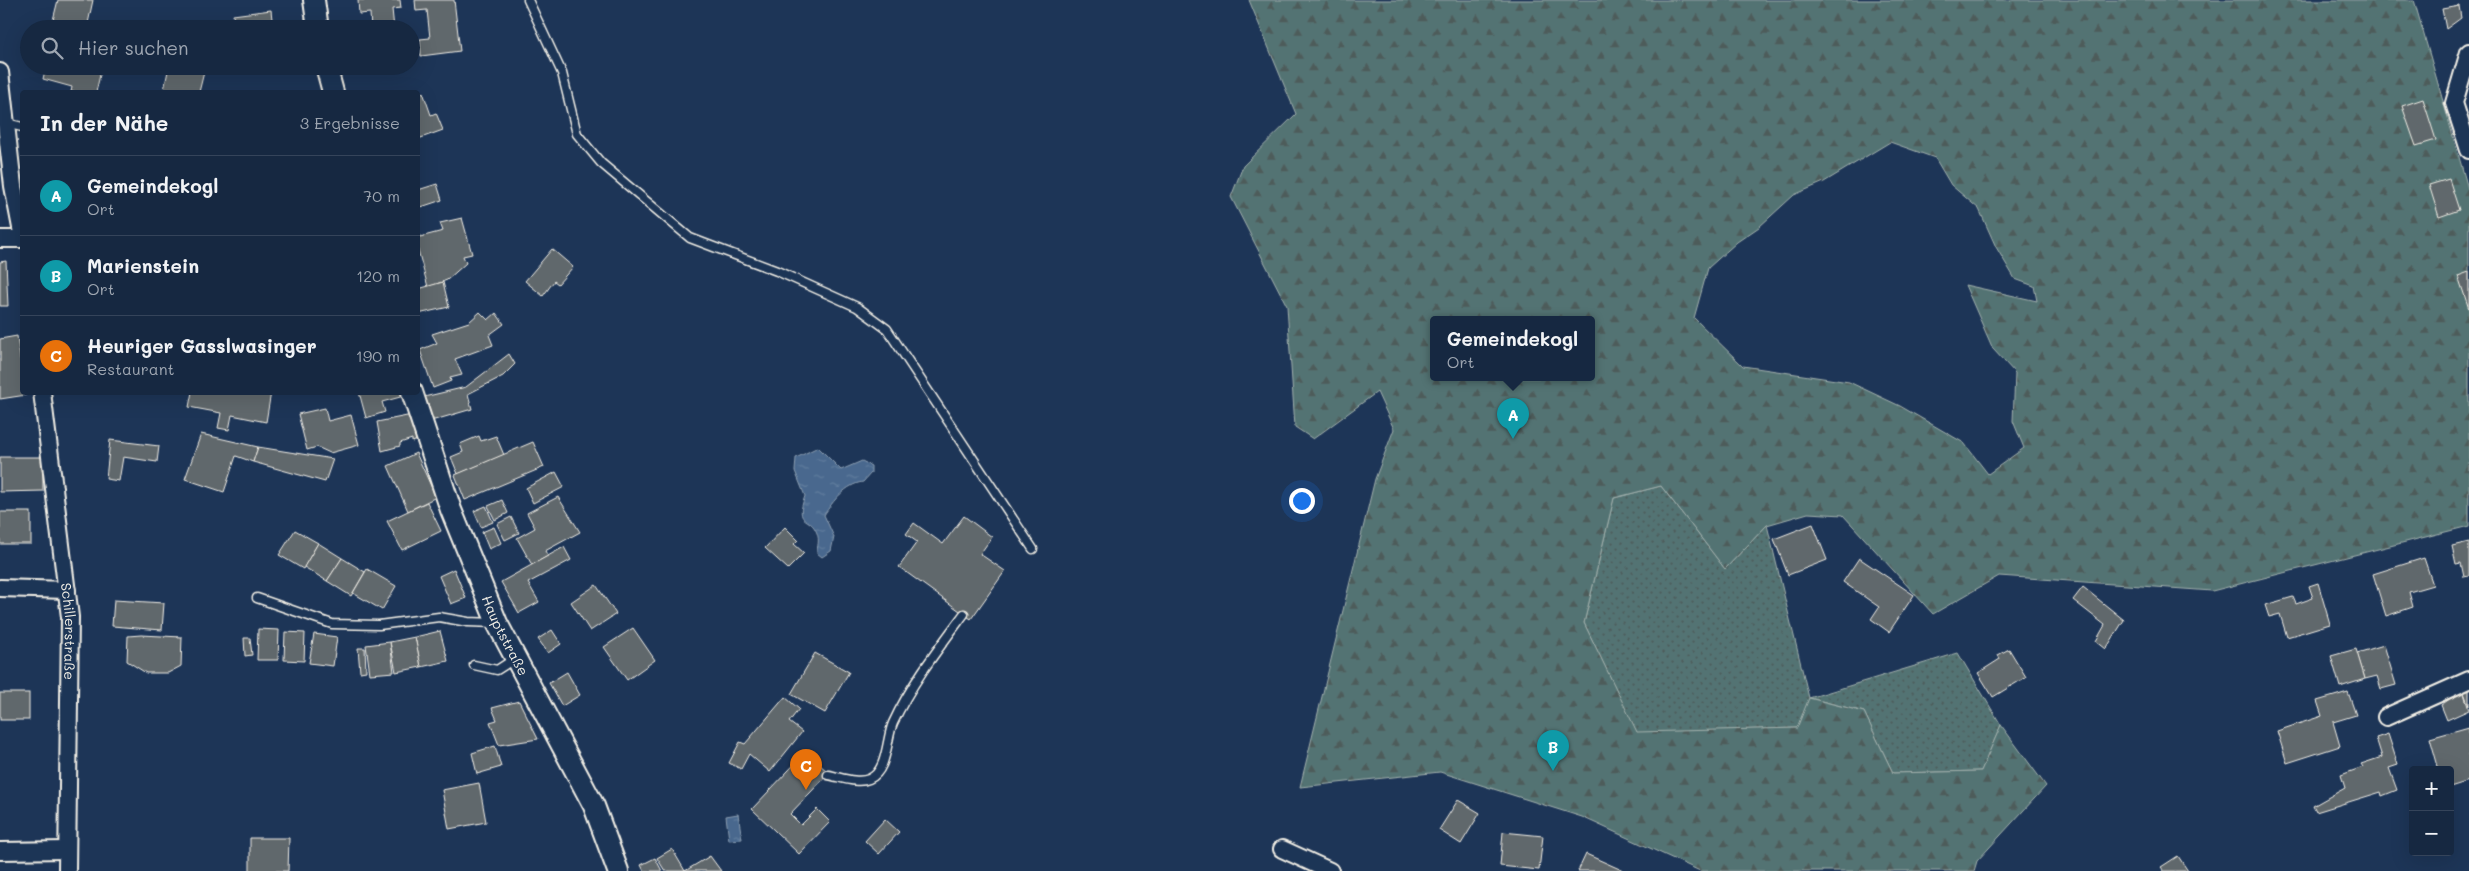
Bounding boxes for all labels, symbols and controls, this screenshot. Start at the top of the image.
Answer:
search box [20,20,420,75]
icon: search [38,34,66,62]
text: Hier suchen [78,35,189,60]
text: In der Nähe [40,109,168,136]
text: 3 Ergebnisse [300,112,400,133]
text: Gemeindekogl [87,173,218,198]
text: A [50,185,62,206]
text: 70 m [363,185,400,206]
text: Ort [87,198,115,219]
text: Marienstein [87,253,199,278]
text: B [51,265,61,286]
text: 120 m [356,265,400,286]
text: Ort [87,278,115,299]
popup [1430,316,1595,381]
text: Gemeindekogl [1447,326,1578,351]
text: Heuriger Gasslwasinger [87,333,317,358]
text: C [50,345,62,366]
text: 190 m [356,345,400,366]
text: Ort [1447,351,1475,372]
text: Restaurant [87,358,175,379]
pin: A [1497,398,1529,439]
your location [1289,488,1315,514]
street label: Schillerstraße [57,582,80,680]
street label: Hauptstraße [478,592,533,679]
pin: B [1537,730,1569,771]
pin: C [790,749,822,790]
map controls [2409,766,2454,856]
button: + [2409,766,2454,811]
button: − [2409,811,2454,856]

